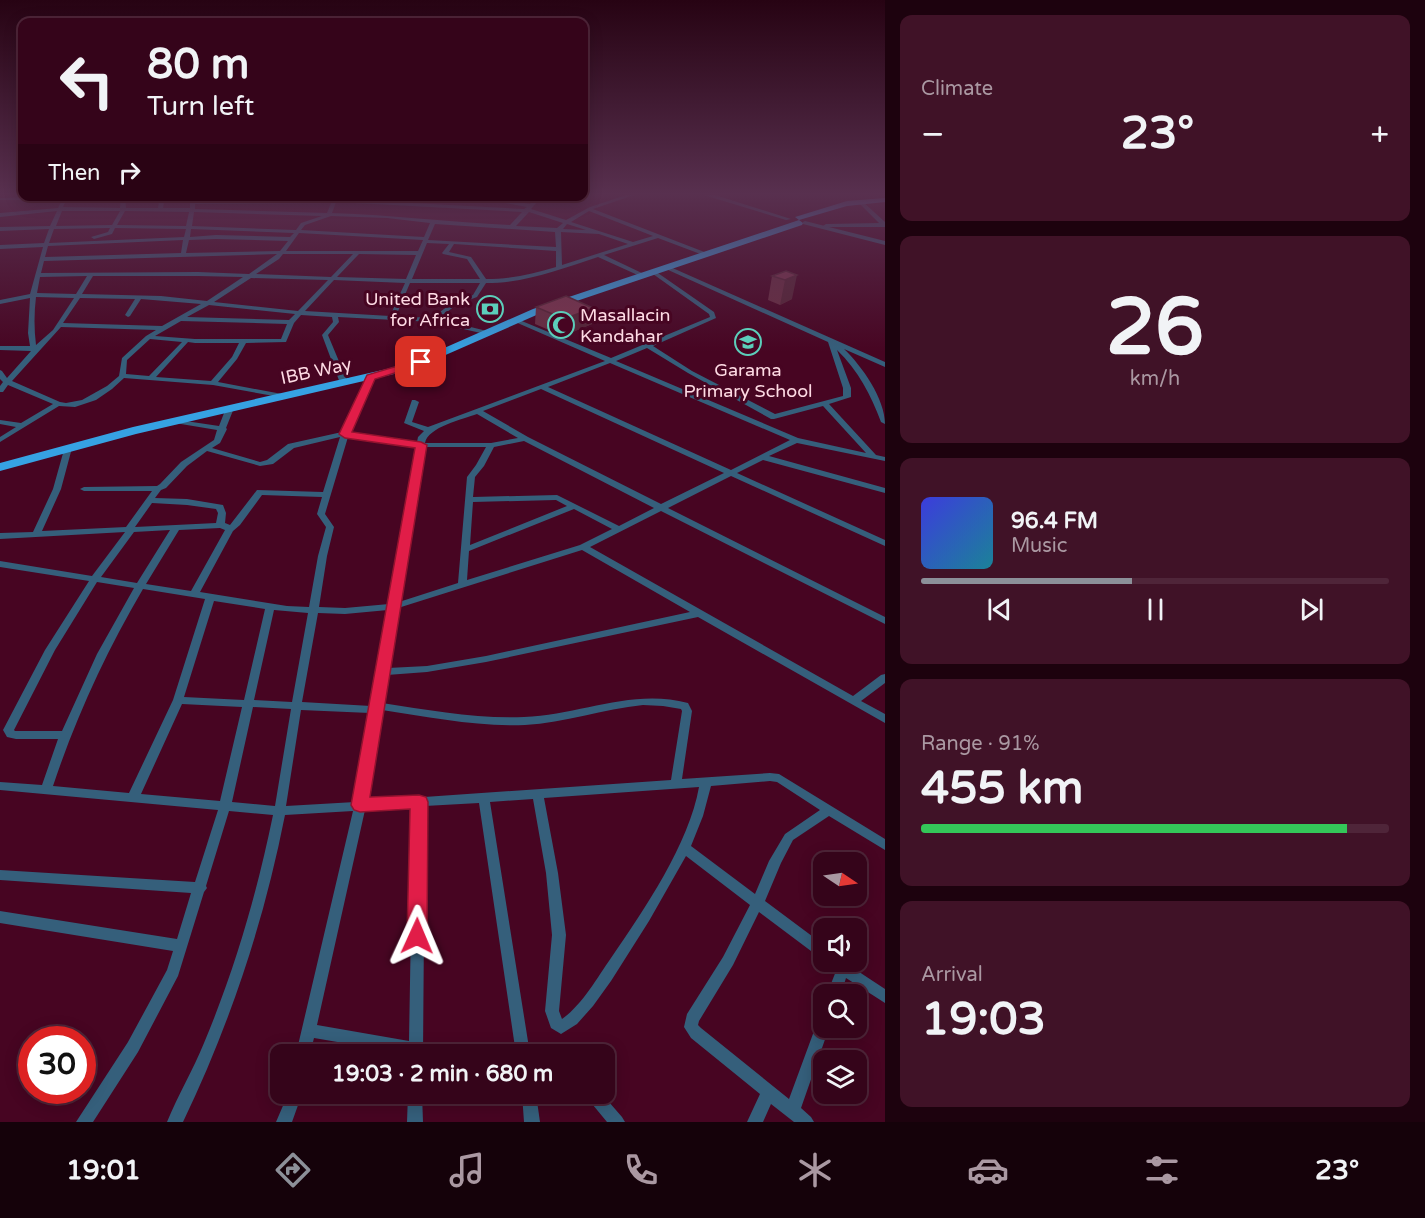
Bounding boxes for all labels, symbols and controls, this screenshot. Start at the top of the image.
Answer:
text: 80 m [147,39,249,90]
icon: left [48,42,126,120]
text: Climate [921,77,993,101]
text: Turn left [147,90,254,123]
text: 23° [1121,107,1194,161]
text: − [921,115,945,154]
text: + [1370,115,1389,154]
icon: right [113,156,146,189]
text: Then [48,160,101,186]
text: 26 [1106,281,1204,375]
place label: United Bank for Africa [365,288,470,331]
bank icon: United Bank for Africa [475,294,505,324]
place label: Masallacin Kandahar [580,304,670,347]
mosque icon: Masallacin Kandahar [546,310,576,340]
school or university icon: Garama Primary School [733,327,763,357]
pin [395,336,446,387]
icon: arrive [404,345,437,378]
street label: IBB Way [279,353,354,389]
place label: Garama Primary School [683,359,813,402]
text: km/h [1130,367,1180,391]
text: 96.4 FM [1011,508,1098,534]
text: Music [1011,534,1067,558]
icon: previous [983,593,1016,626]
icon: pause [1139,593,1172,626]
icon: next [1295,593,1328,626]
text: Range · 91% [921,732,1040,756]
text: 455 km [921,762,1083,816]
north arrow [813,852,867,906]
map controls [813,852,867,1104]
position arrow [385,904,449,968]
button: sound [813,918,867,972]
text: Arrival [921,963,983,987]
button: search [813,984,867,1038]
text: 19:03 [921,993,1046,1047]
speed limit sign: 30 [18,1026,96,1104]
button: layers [813,1050,867,1104]
text: 19:03 · 2 min · 680 m [332,1061,553,1087]
icon: directions [272,1149,314,1191]
icon: music [446,1149,488,1191]
icon: phone [620,1149,662,1191]
icon: climate [794,1149,836,1191]
icon: car [967,1149,1009,1191]
icon: filters [1141,1149,1183,1191]
text: 19:01 [66,1154,141,1187]
text: 23° [1315,1154,1359,1187]

